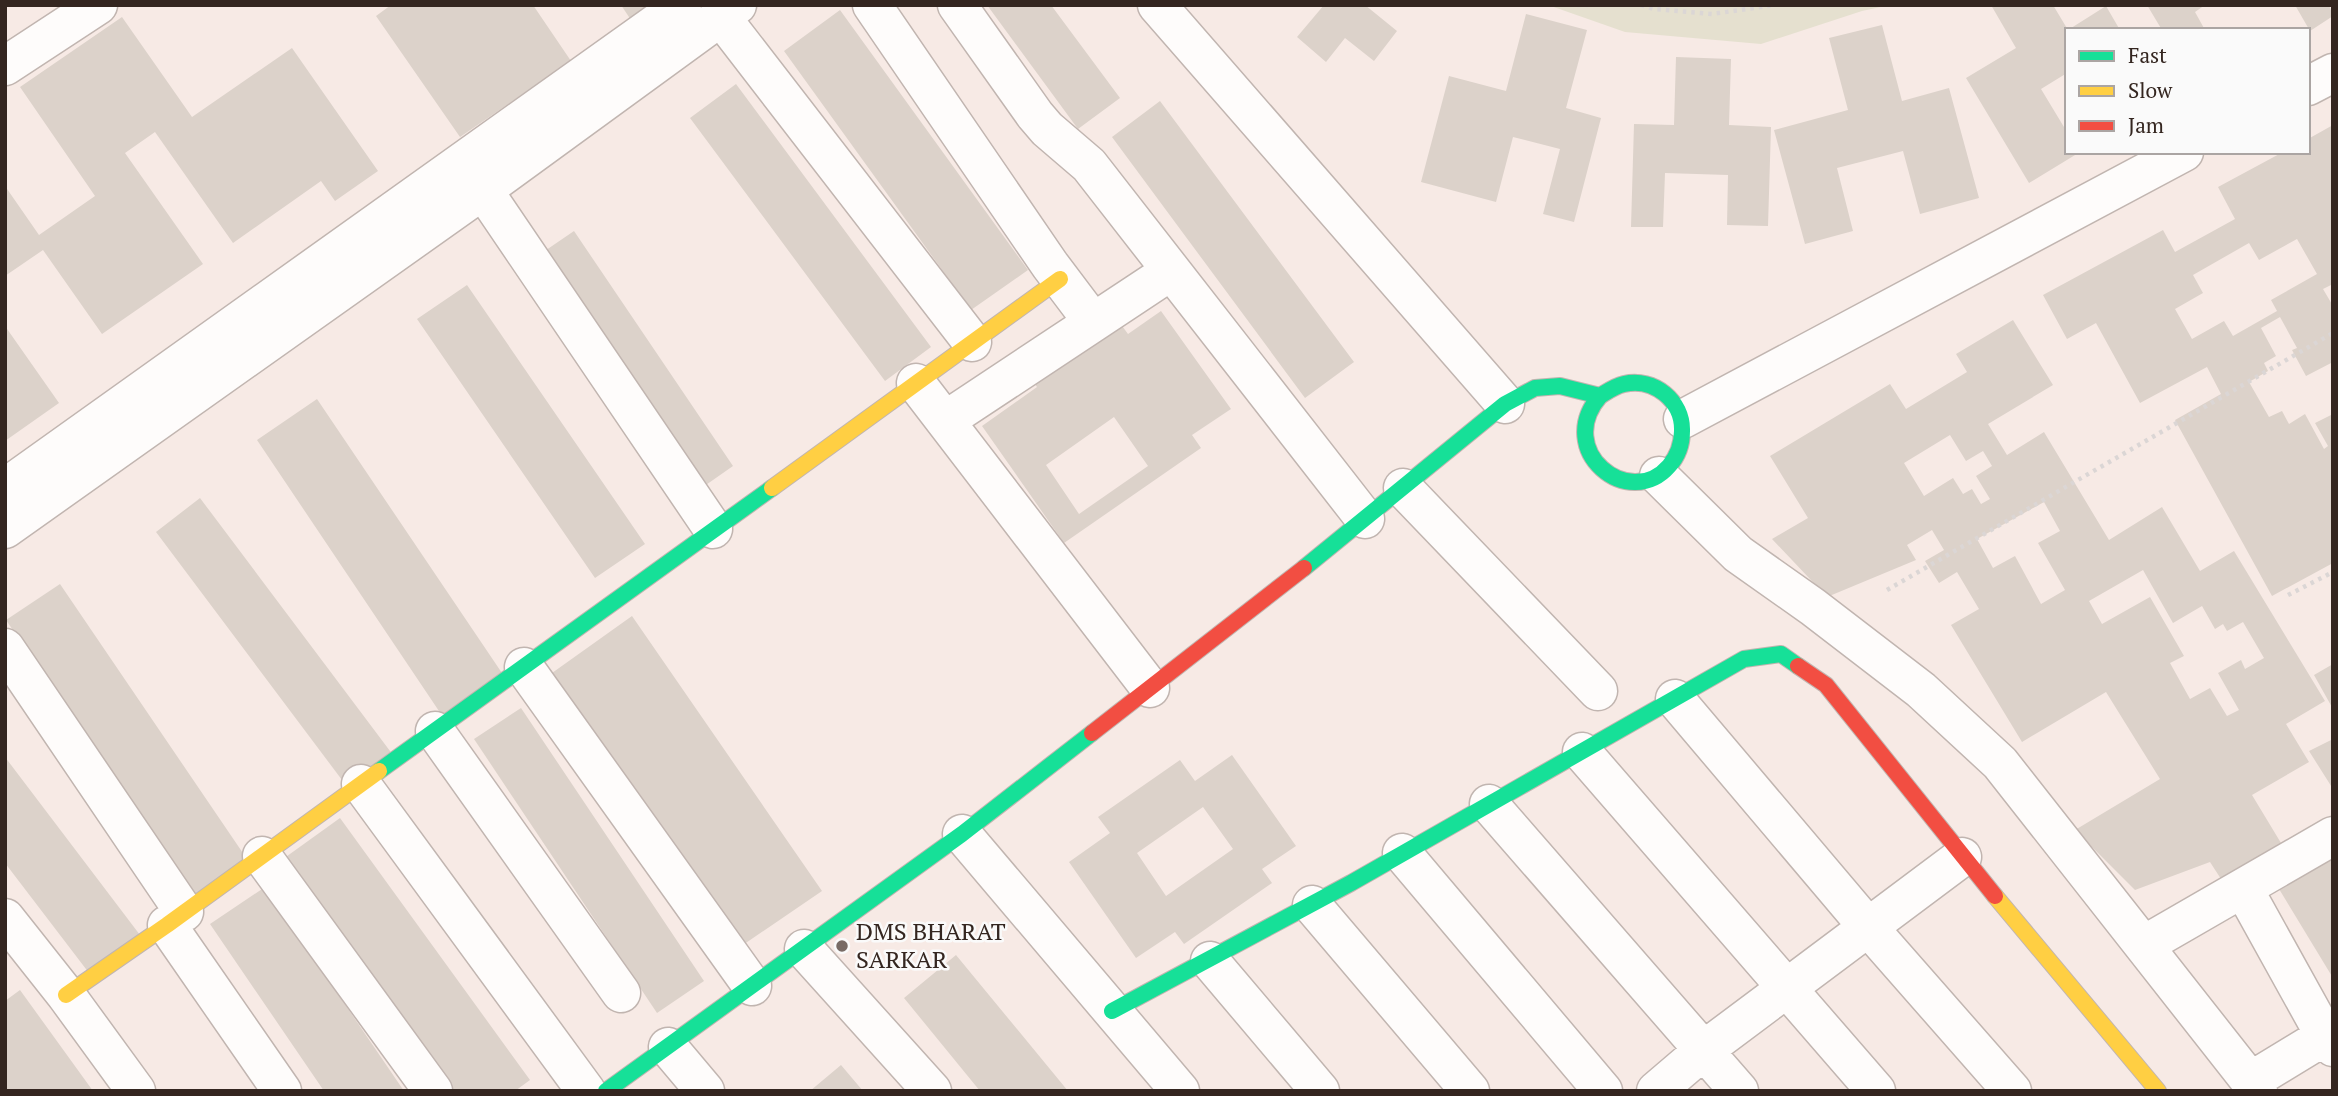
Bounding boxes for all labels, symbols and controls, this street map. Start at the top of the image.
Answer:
legend [2065,28,2310,154]
text: Fast [2128,41,2167,69]
text: Slow [2128,76,2173,104]
text: Jam [2128,111,2164,139]
place label: DMS BHARAT SARKAR [856,915,1006,975]
marker: DMS BHARAT SARKAR [834,938,850,954]

